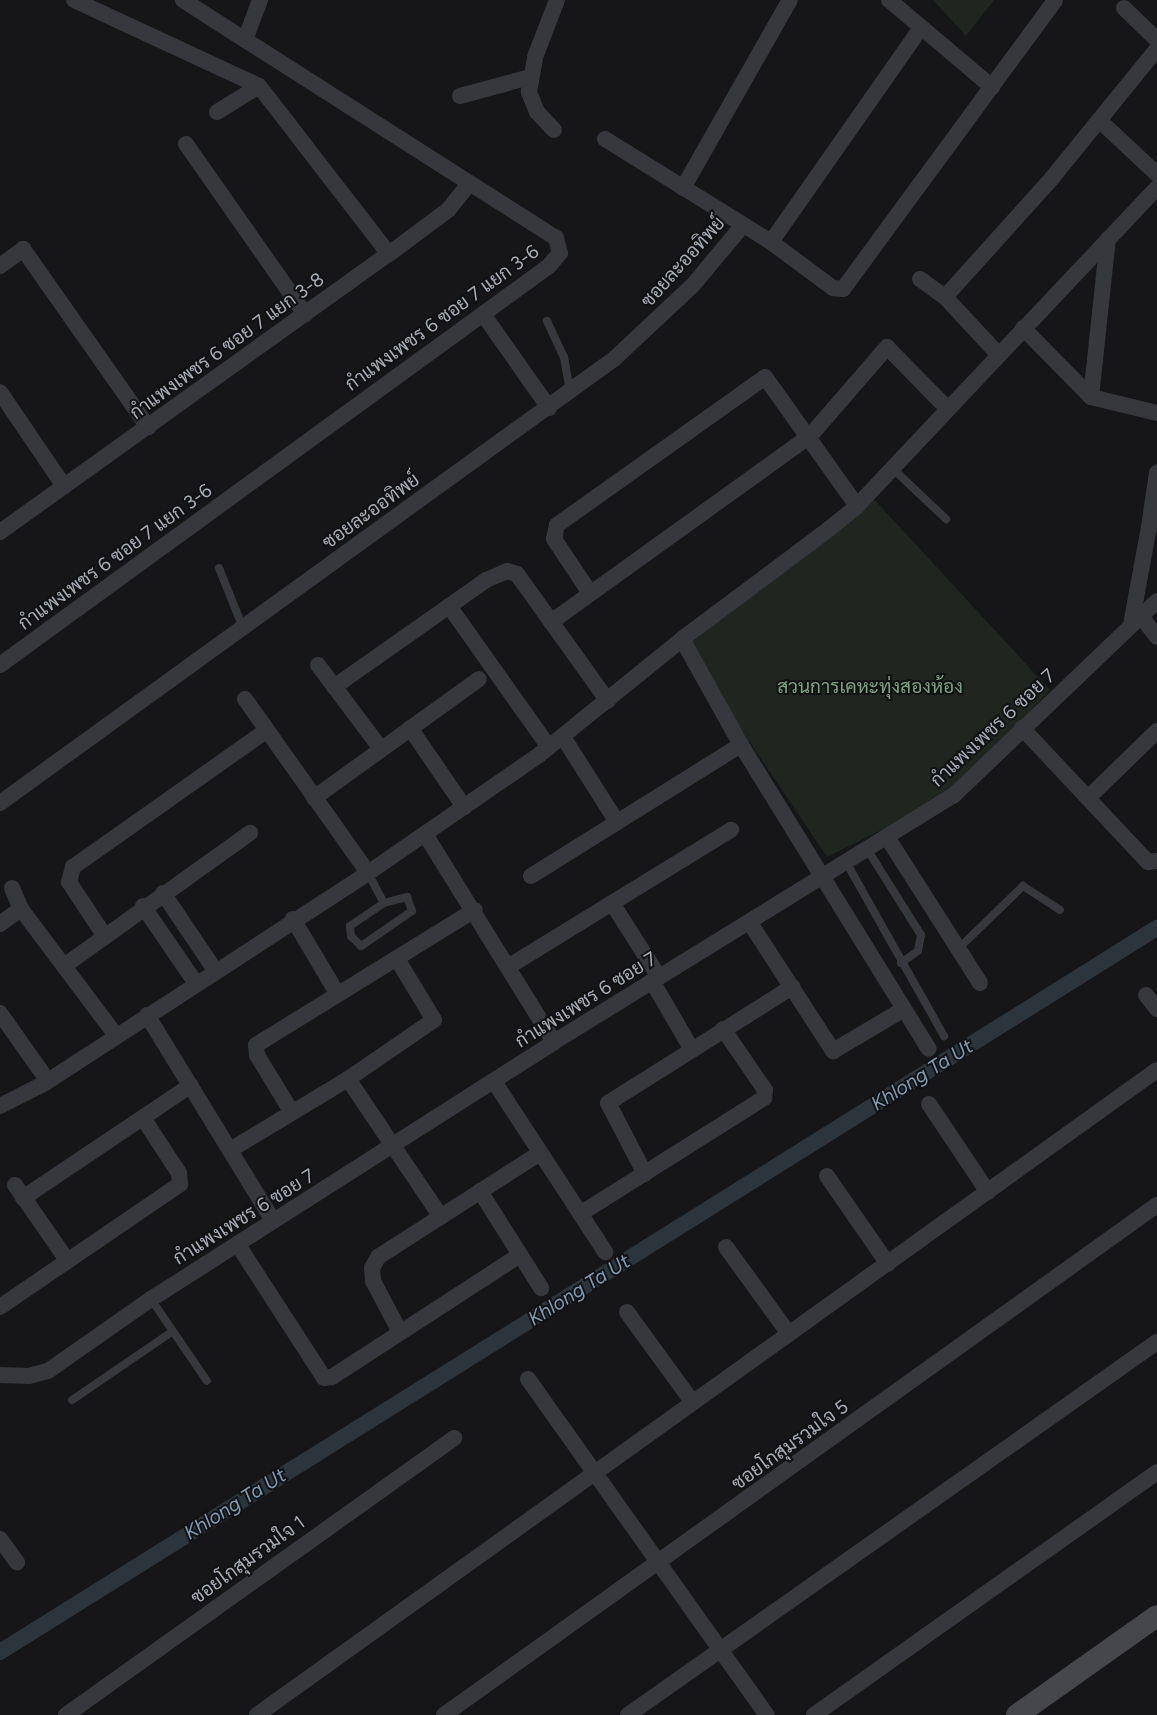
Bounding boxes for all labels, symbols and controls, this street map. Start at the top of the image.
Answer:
street label: ซอยละออทิพย์ [636,212,730,312]
street label: กำแพงเพชร 6 ซอย 7 แยก 3-6 [341,240,543,396]
street label: กำแพงเพชร 6 ซอย 7 แยก 3-8 [125,268,329,424]
street label: ซอยละออทิพย์ [318,468,424,554]
street label: กำแพงเพชร 6 ซอย 7 แยก 3-6 [14,479,216,635]
street label: กำแพงเพชร 6 ซอย 7 [926,664,1060,792]
park label: สวนการเคหะทุ่งสองห้อง [777,676,963,698]
street label: กำแพงเพชร 6 ซอย 7 [511,947,661,1053]
water label: Khlong Ta Ut [867,1034,977,1116]
street label: กำแพงเพชร 6 ซอย 7 [169,1164,319,1270]
water label: Khlong Ta Ut [524,1249,634,1331]
street label: ซอยโกสุมรวมใจ 5 [727,1395,853,1495]
water label: Khlong Ta Ut [180,1463,290,1545]
street label: ซอยโกสุมรวมใจ 1 [187,1511,309,1609]

